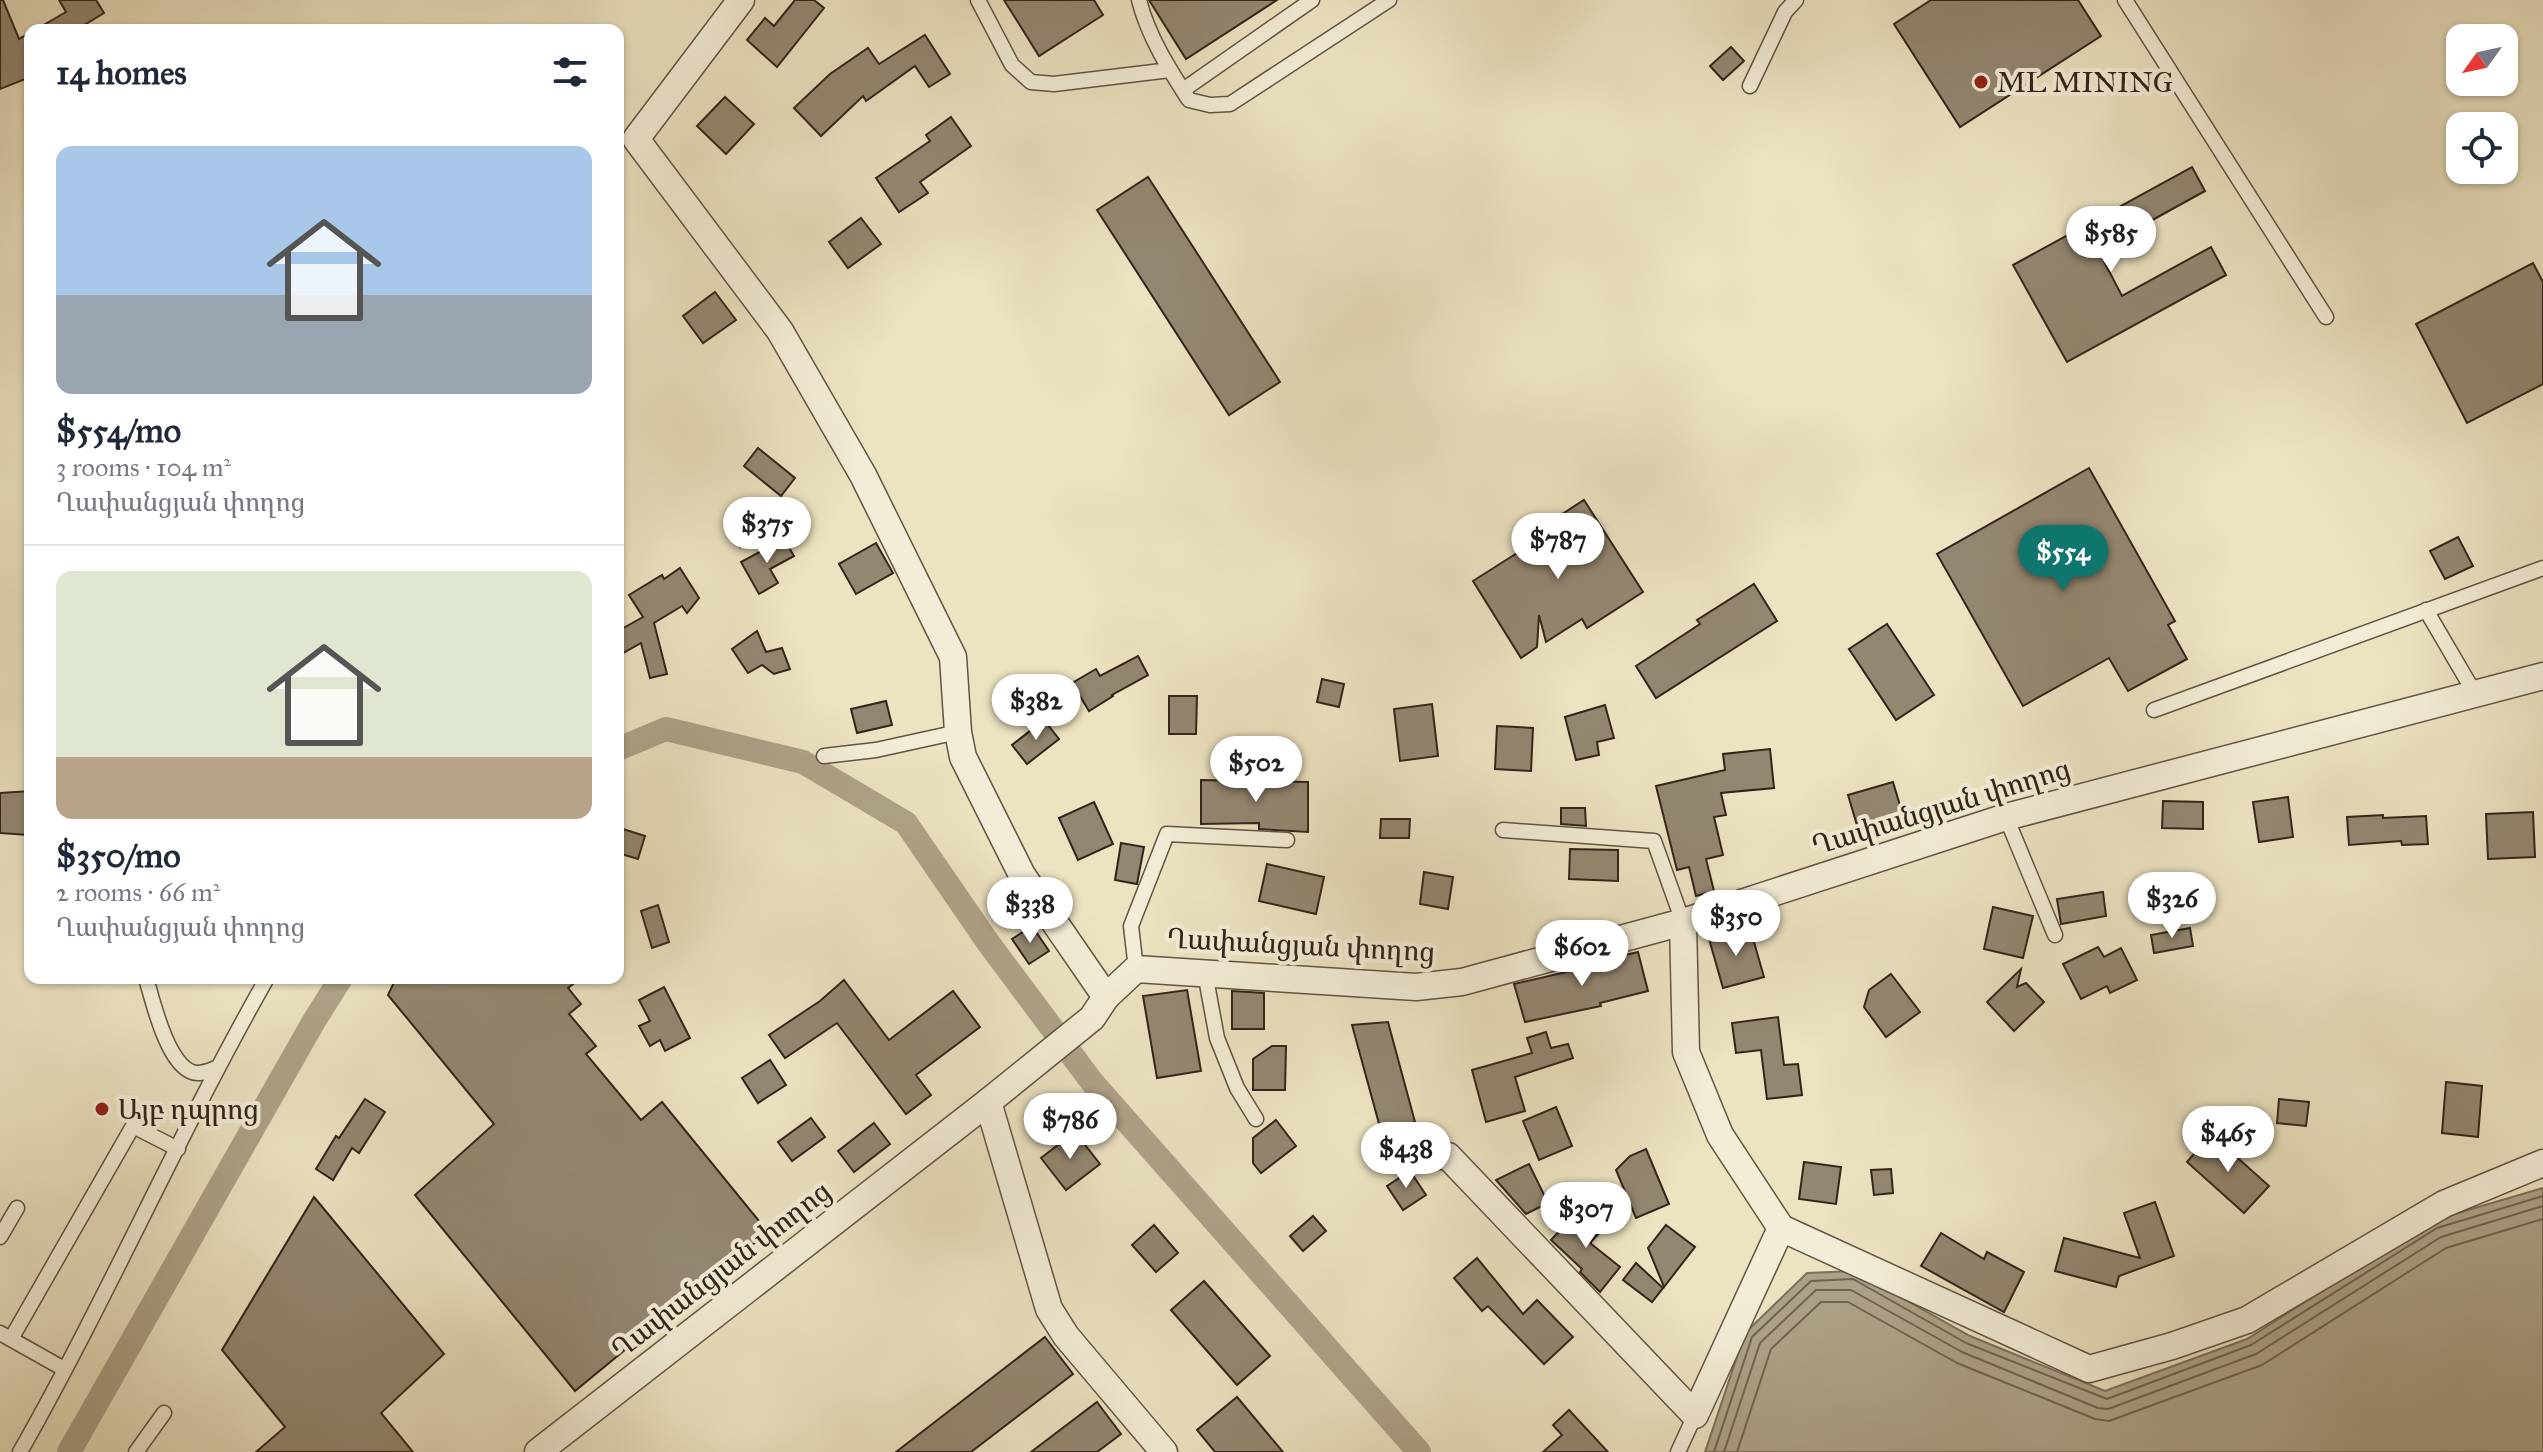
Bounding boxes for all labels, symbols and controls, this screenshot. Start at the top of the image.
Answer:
north arrow [2446,24,2518,96]
map controls [2446,24,2518,184]
icon: filters [548,50,592,94]
text: 14 homes [56,52,187,93]
place label: ML MINING [1997,65,2173,100]
marker: ML MINING [1972,73,1990,91]
button: locate [2446,112,2518,184]
icon: home [252,198,396,342]
pin: $585 [2064,206,2158,274]
text: $585 [2084,216,2138,248]
text: $554/mo [56,410,181,451]
text: 3 rooms · 104 m² [56,451,231,483]
text: Ղափանցյան փողոց [56,486,305,518]
pin: $375 [720,497,814,565]
text: $375 [741,507,793,539]
pin: $787 [1511,513,1605,581]
text: $787 [1529,523,1587,555]
pin: $554 [2016,525,2110,593]
text: $554 [2036,535,2090,567]
icon: home [252,623,396,767]
pin: $382 [989,674,1083,742]
text: $382 [1010,684,1062,716]
pin: $502 [1209,736,1303,804]
text: $502 [1228,746,1284,778]
street label: Ղափանցյան փողոց [1808,751,2074,863]
text: $350/mo [56,835,181,876]
pin: $326 [2125,872,2219,940]
text: 2 rooms · 66 m² [56,876,220,908]
pin: $338 [983,877,1077,945]
text: $326 [2146,882,2198,914]
text: $338 [1005,887,1055,919]
pin: $350 [1689,890,1783,958]
text: $350 [1709,900,1763,932]
text: Ղափանցյան փողոց [56,911,305,943]
pin: $602 [1535,920,1629,988]
street label: Ղափանցյան փողոց [1166,921,1436,969]
text: $602 [1554,930,1610,962]
place label: Այբ դպրոց [118,1092,259,1127]
pin: $786 [1023,1093,1117,1161]
marker: Այբ դպրոց [93,1100,111,1118]
text: $786 [1042,1103,1098,1135]
pin: $465 [2181,1106,2275,1174]
text: $465 [2200,1116,2256,1148]
pin: $438 [1359,1122,1453,1190]
text: $438 [1379,1132,1433,1164]
street label: Ղափանցյան փողոց [604,1174,838,1366]
pin: $307 [1539,1182,1633,1250]
text: $307 [1558,1192,1614,1224]

